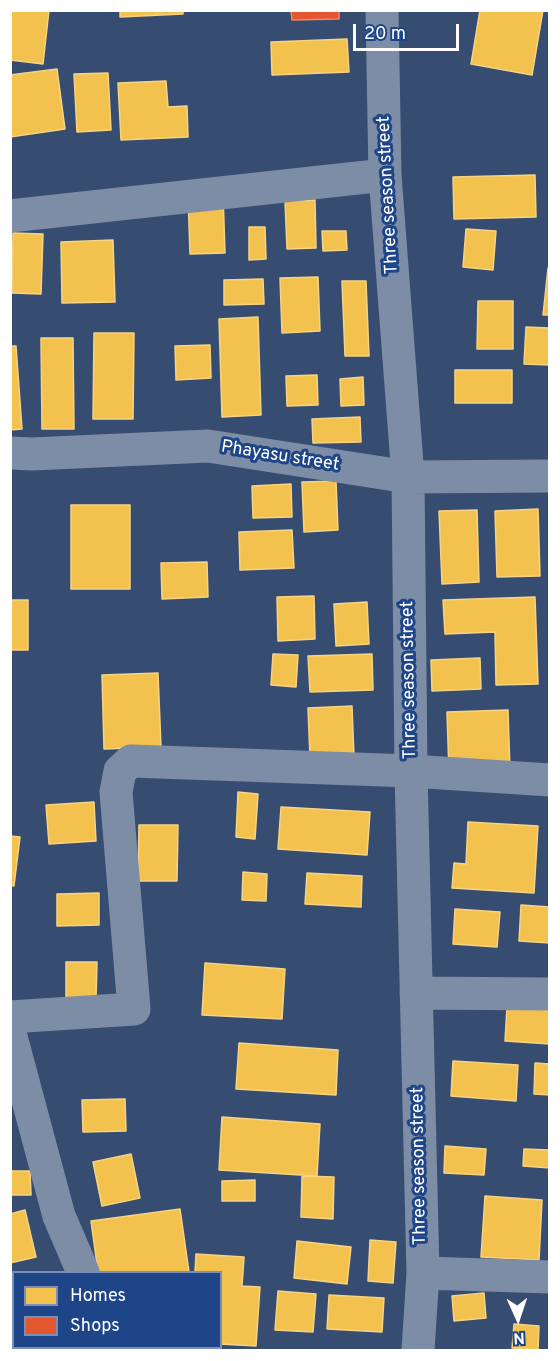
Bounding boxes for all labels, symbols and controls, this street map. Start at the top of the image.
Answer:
scale bar [356,12,462,50]
text: 20 m [364,23,406,46]
street label: Three season street [374,115,404,275]
street label: Phayasu street [219,437,341,477]
street label: Three season street [398,601,422,759]
street label: Three season street [408,1087,432,1245]
legend [12,1271,222,1349]
text: Homes [70,1285,126,1308]
north arrow [488,1289,548,1349]
text: Shops [70,1315,120,1338]
text: N [513,1327,525,1347]

